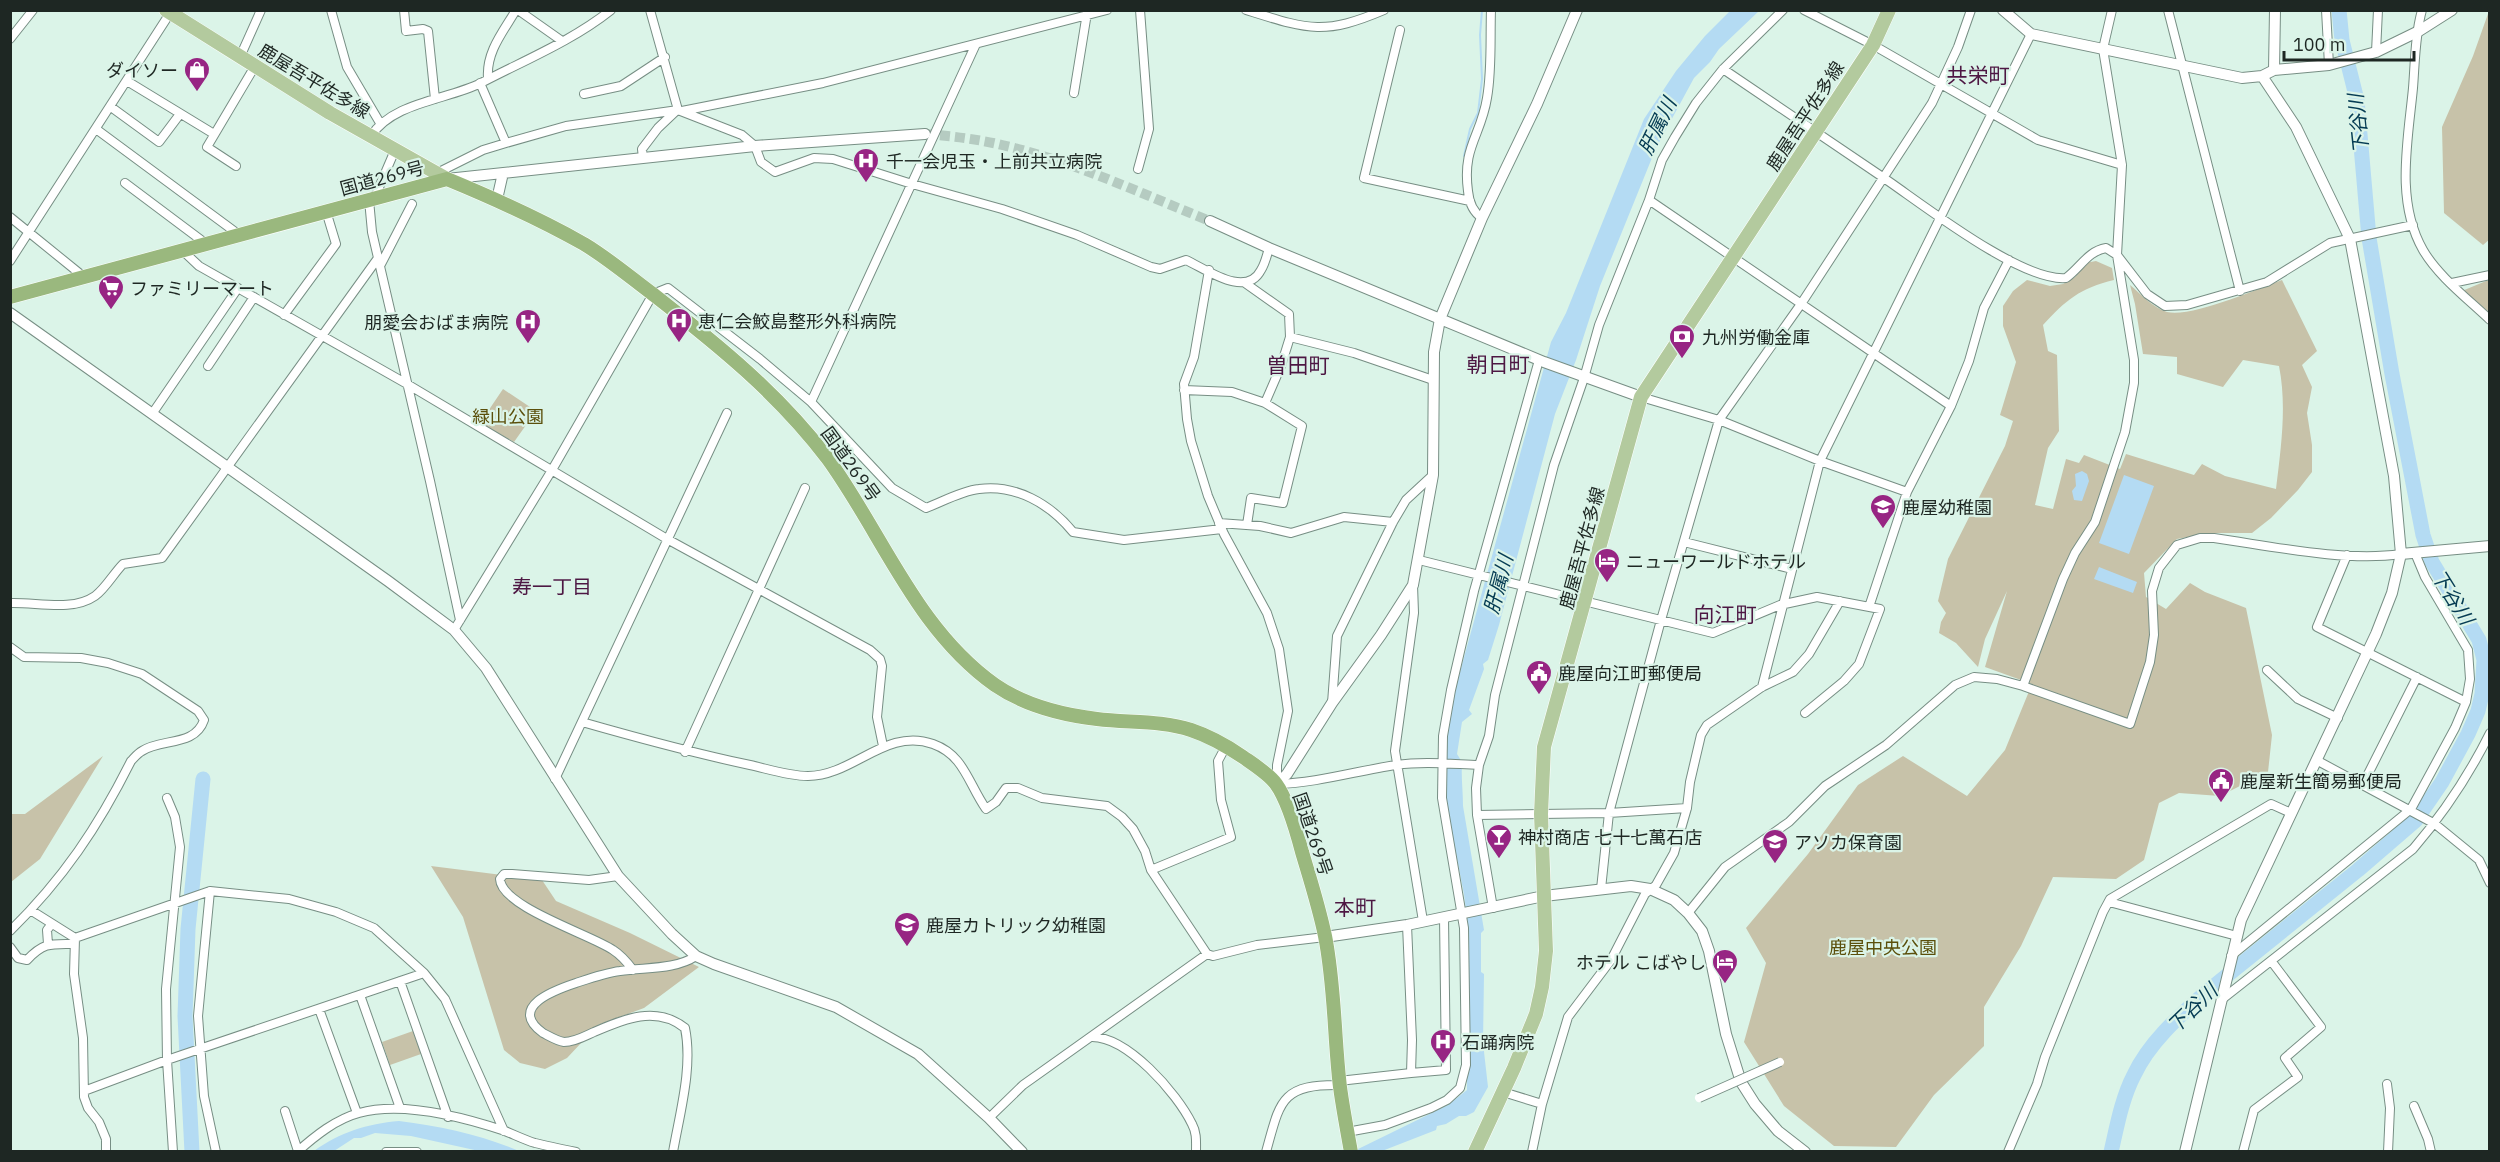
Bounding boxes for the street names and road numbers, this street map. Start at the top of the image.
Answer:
street label: 鹿屋吾平佐多線 [254,39,374,123]
street label: 鹿屋吾平佐多線 [1761,57,1849,175]
street label: 国道269号 [337,156,427,200]
street label: 国道269号 [816,422,886,506]
street label: 鹿屋吾平佐多線 [1555,484,1609,612]
street label: 国道269号 [1288,789,1338,879]

